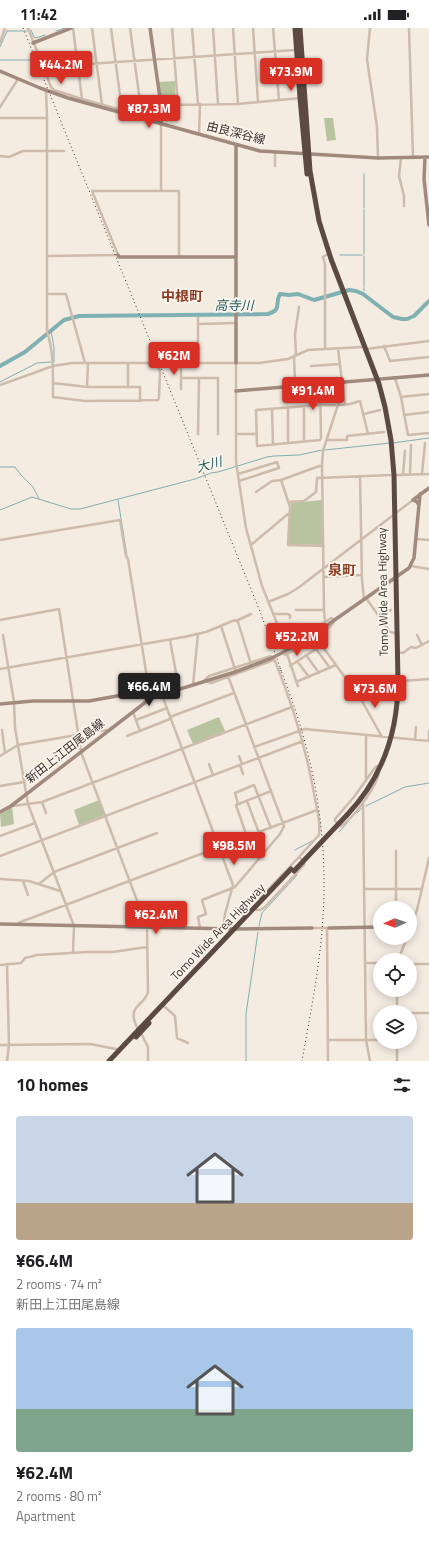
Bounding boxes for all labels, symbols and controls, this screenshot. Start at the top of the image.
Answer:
text: 11:42 [20,3,57,26]
pin: ¥44.2M [28,51,94,85]
text: ¥44.2M [39,54,83,74]
pin: ¥73.9M [258,58,324,92]
text: ¥73.9M [269,61,313,81]
pin: ¥87.3M [116,95,182,129]
text: ¥87.3M [127,98,171,118]
street label: 由良深谷線 [205,116,268,149]
district label: 中根町 [161,285,203,306]
water label: 高寺川 [214,295,255,315]
pin: ¥62M [150,342,198,376]
text: ¥62M [158,345,191,365]
pin: ¥91.4M [280,377,346,411]
text: ¥91.4M [291,380,335,400]
water label: 大川 [194,450,226,477]
street label: Tomo Wide Area Highway [372,527,393,657]
district label: 泉町 [328,559,356,580]
pin: ¥52.2M [264,623,330,657]
text: ¥52.2M [275,626,319,646]
pin: ¥66.4M [116,673,182,707]
pin: ¥73.6M [342,675,408,709]
text: ¥66.4M [127,676,171,696]
text: ¥73.6M [353,678,397,698]
street label: 新田上江田尾島線 [21,714,108,788]
pin: ¥98.5M [201,832,267,866]
text: ¥98.5M [212,835,256,855]
street label: Tomo Wide Area Highway [166,879,269,985]
pin: ¥62.4M [123,901,189,935]
north arrow [373,901,417,945]
map controls [373,901,417,1049]
text: ¥62.4M [134,904,178,924]
button: locate [373,953,417,997]
button: layers [373,1005,417,1049]
text: 10 homes [16,1072,88,1098]
icon: filters [391,1074,413,1096]
icon: home [179,1142,251,1214]
text: ¥66.4M [16,1248,73,1274]
text: 2 rooms · 74 m² [16,1274,102,1294]
text: 新田上江田尾島線 [16,1294,120,1314]
icon: home [179,1354,251,1426]
text: ¥62.4M [16,1460,73,1486]
text: 2 rooms · 80 m² [16,1486,102,1506]
text: Apartment [16,1506,75,1526]

